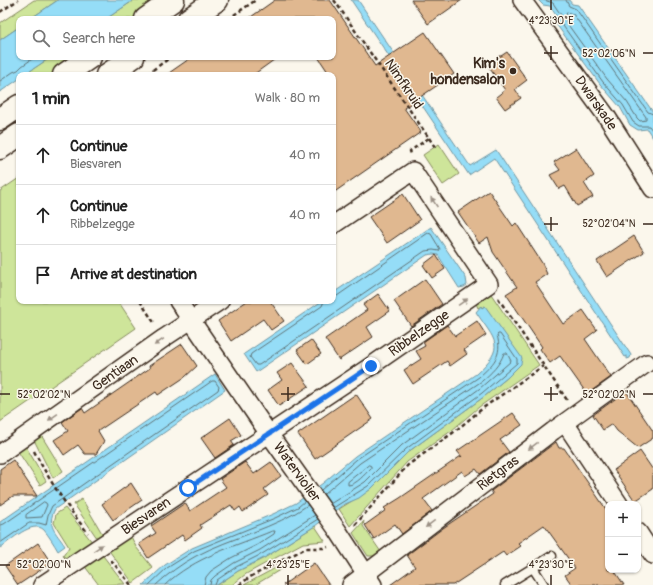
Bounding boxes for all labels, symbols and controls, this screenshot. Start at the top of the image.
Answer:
text: 4°23'30"E [529,15,573,27]
search box [16,16,336,60]
icon: search [30,27,52,49]
text: Search here [62,29,135,48]
text: 52°02'06"N [582,48,636,60]
place label: Kim's hondensalon [430,55,506,88]
street label: Nimfkruid [381,56,427,112]
marker: Kim's hondensalon [508,66,518,76]
street label: Dwarskade [571,73,621,133]
text: 1 min [32,88,70,109]
text: Walk · 80 m [255,90,320,106]
text: Continue [70,137,128,156]
icon: ahead [32,144,54,166]
text: 40 m [289,147,320,163]
text: Biesvaren [70,156,122,172]
one-way arrow [430,196,438,207]
text: Continue [70,197,128,216]
icon: ahead [32,204,54,226]
text: 40 m [289,207,320,223]
text: Ribbelzegge [70,216,135,232]
text: 52°02'04"N [582,218,636,230]
icon: arrive [32,264,54,286]
text: Arrive at destination [70,265,197,284]
one-way arrow [458,298,469,306]
street label: Ribbelzegge [386,306,453,360]
one-way arrow [153,338,164,346]
street label: Gentiaan [89,351,141,395]
route end [362,357,380,375]
text: 52°02'02"N [17,389,71,401]
text: 52°02'02"N [582,389,636,401]
one-way arrow [47,413,58,421]
street label: Waterviolier [270,439,324,505]
one-way arrow [528,441,539,450]
street label: Rietgras [474,451,523,494]
route start [179,479,197,497]
street label: Biesvaren [118,493,174,539]
map controls [605,501,641,573]
button: + [605,501,641,537]
one-way arrow [424,520,435,529]
button: − [605,537,641,573]
one-way arrow [93,544,103,552]
text: 52°02'00"N [17,559,71,571]
text: 4°23'25"E [266,559,310,571]
text: 4°23'30"E [529,559,573,571]

